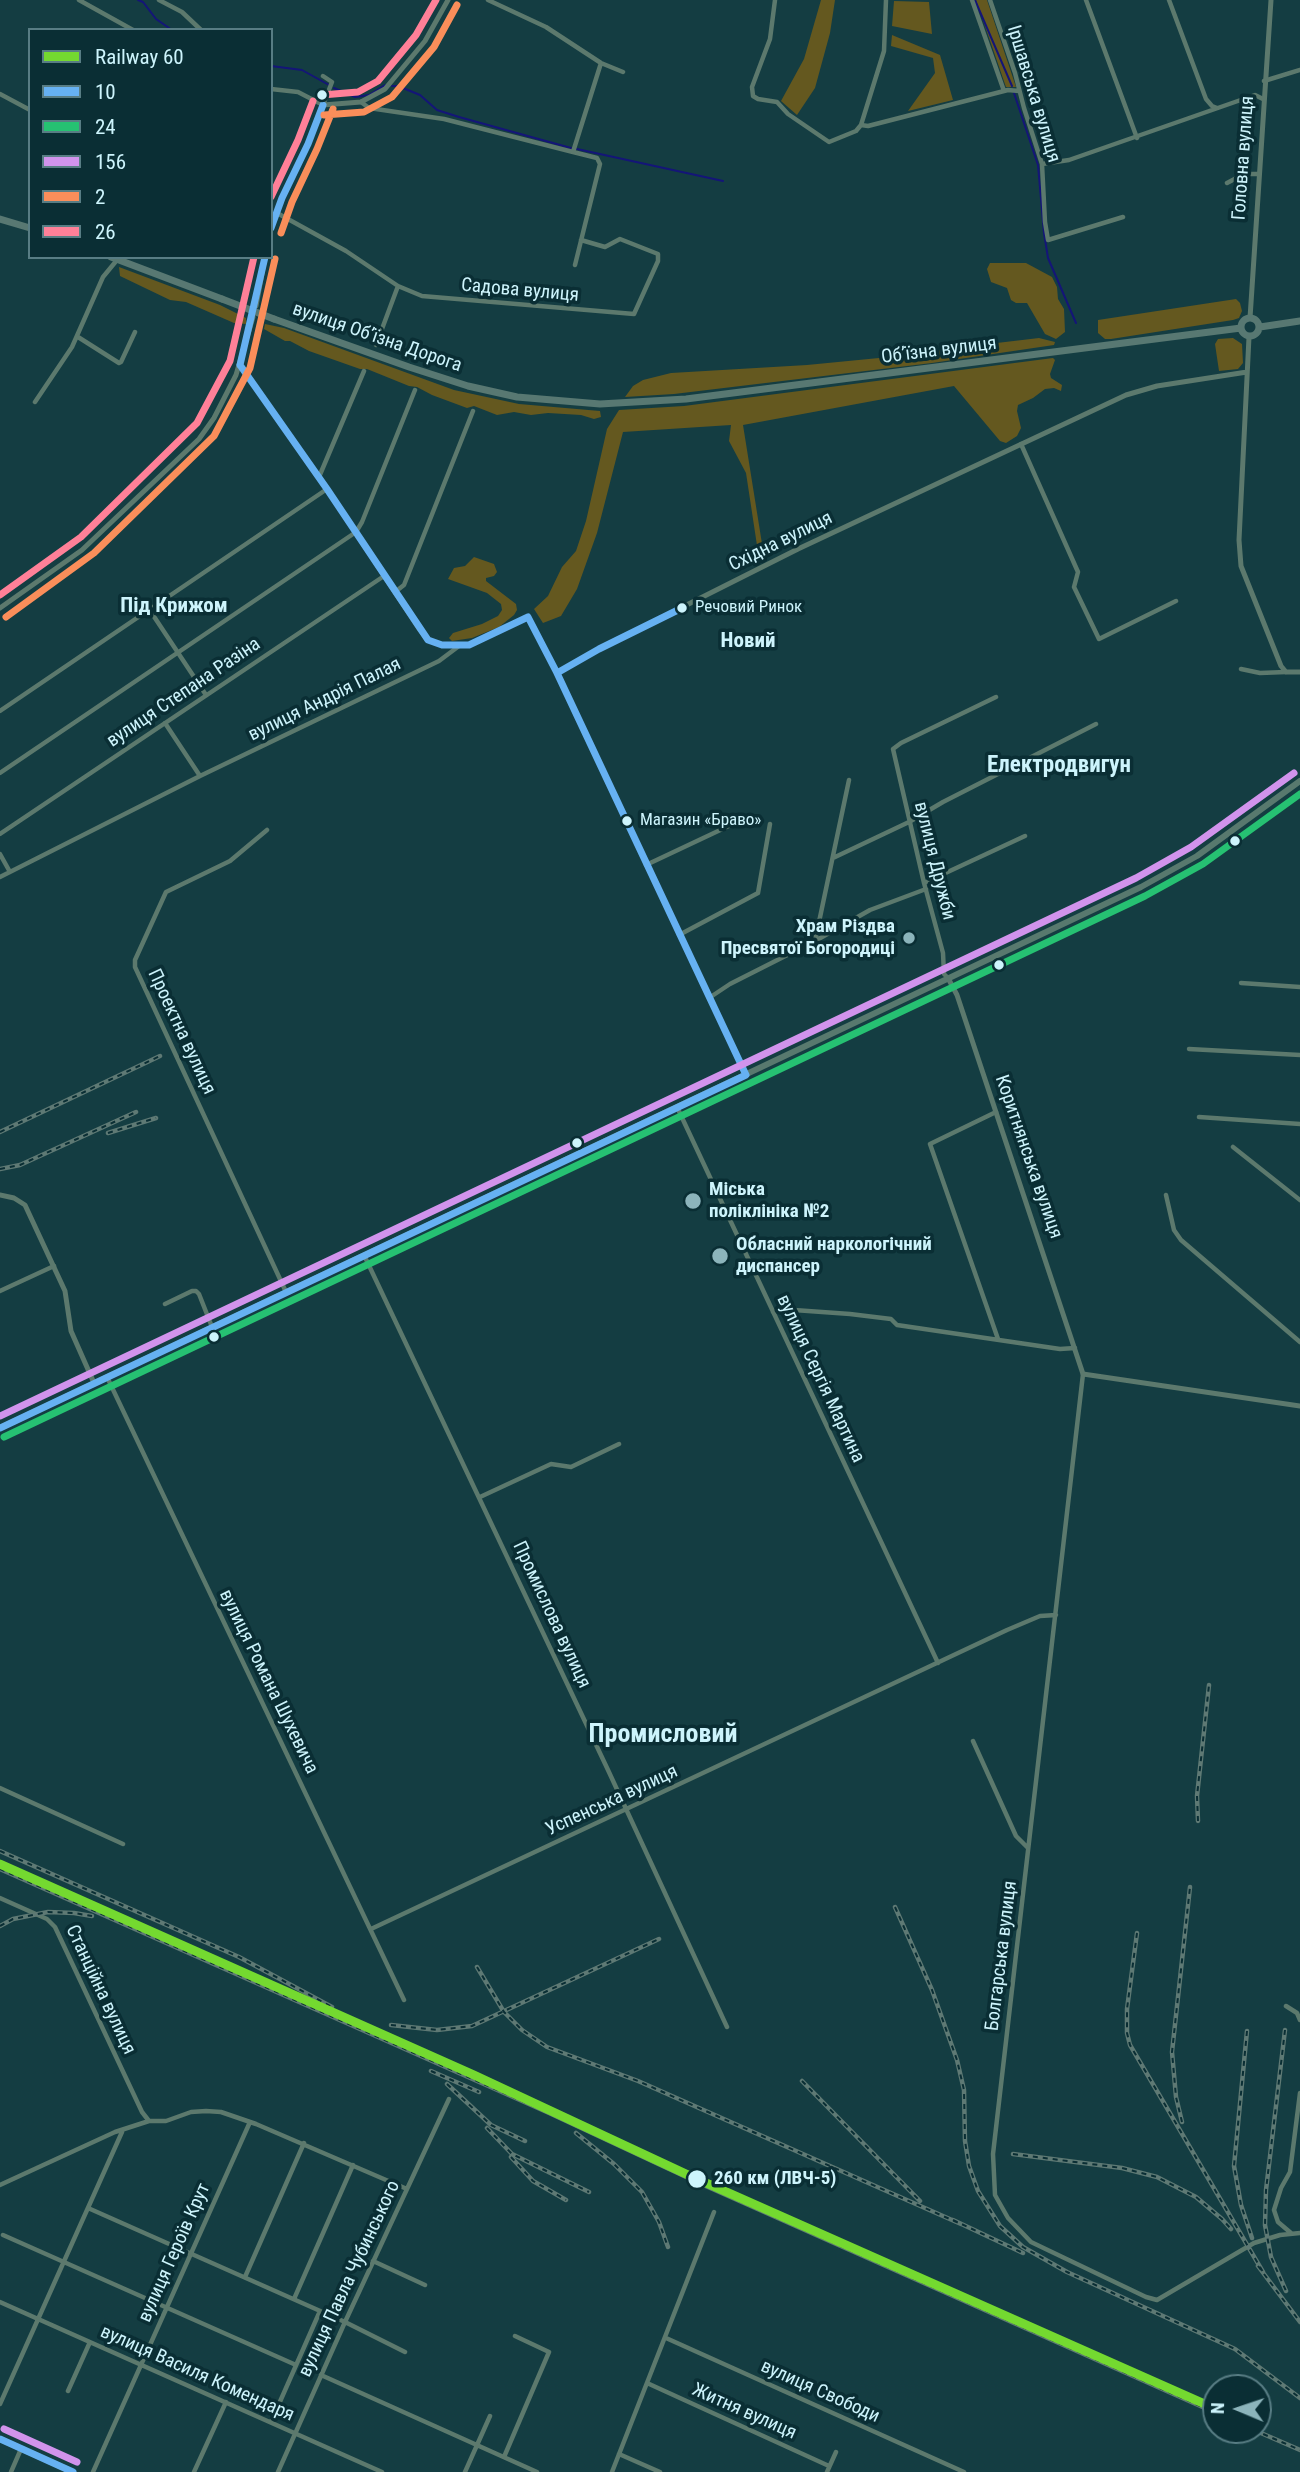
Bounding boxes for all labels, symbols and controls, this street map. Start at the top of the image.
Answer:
street label: Іршавська вулиця [1001,23,1065,165]
legend [28,28,273,259]
text: Railway 60 [95,45,184,69]
text: 10 [95,80,116,104]
unlabelled marker [315,88,329,102]
street label: Головна вулиця [1228,95,1260,221]
text: 24 [95,115,116,139]
text: 156 [95,150,126,174]
text: 2 [95,185,105,209]
text: 26 [95,220,116,244]
street label: Садова вулиця [460,274,580,308]
street label: вулиця Обʼїзна Дорога [289,298,465,378]
street label: Обʼїзна вулиця [880,333,998,369]
street label: Східна вулиця [725,507,837,577]
district label: Під Крижом [120,594,228,620]
place label: Речовий Ринок [695,598,802,618]
marker: Речовий Ринок [675,601,689,615]
district label: Новий [721,629,775,655]
street label: вулиця Степана Разіна [103,633,265,753]
street label: вулиця Андрія Палая [245,653,405,747]
district label: Електродвигун [987,752,1131,780]
street label: вулиця Дружби [908,800,960,922]
place label: Магазин «Браво» [640,811,761,831]
marker: Магазин «Браво» [620,814,634,828]
unlabelled marker [1228,834,1242,848]
place label: Храм Різдва Пресвятої Богородиці [721,916,895,960]
marker: Храм Різдва Пресвятої Богородиці [901,930,917,946]
unlabelled marker [992,958,1006,972]
street label: Проектна вулиця [142,966,220,1098]
street label: Коритнянська вулиця [989,1072,1067,1242]
unlabelled marker [570,1136,584,1150]
place label: Міська поліклініка №2 [709,1179,829,1223]
marker: Міська поліклініка №2 [683,1191,703,1211]
place label: Обласний наркологічний диспансер [736,1234,932,1278]
marker: Обласний наркологічний диспансер [710,1246,730,1266]
street label: вулиця Сергія Мартина [771,1291,869,1467]
unlabelled marker [207,1330,221,1344]
street label: Промислова вулиця [507,1538,595,1692]
street label: вулиця Романа Шухевича [213,1586,323,1778]
district label: Промисловий [589,1719,737,1751]
street label: Успенська вулиця [542,1760,682,1842]
street label: Болгарська вулиця [981,1880,1023,2032]
street label: Станційна вулиця [60,1922,140,2058]
marker: 260 км (ЛВЧ-5) [686,2168,708,2190]
place label: 260 км (ЛВЧ-5) [714,2168,836,2190]
street label: вулиця Павла Чубинського [294,2177,406,2381]
street label: вулиця Героїв Крут [134,2180,216,2326]
street label: вулиця Василя Комендаря [97,2321,297,2427]
street label: вулиця Свободи [757,2356,883,2428]
north arrow [1202,2374,1272,2444]
street label: Житня вулиця [688,2379,800,2445]
text: N [1206,2402,1229,2415]

